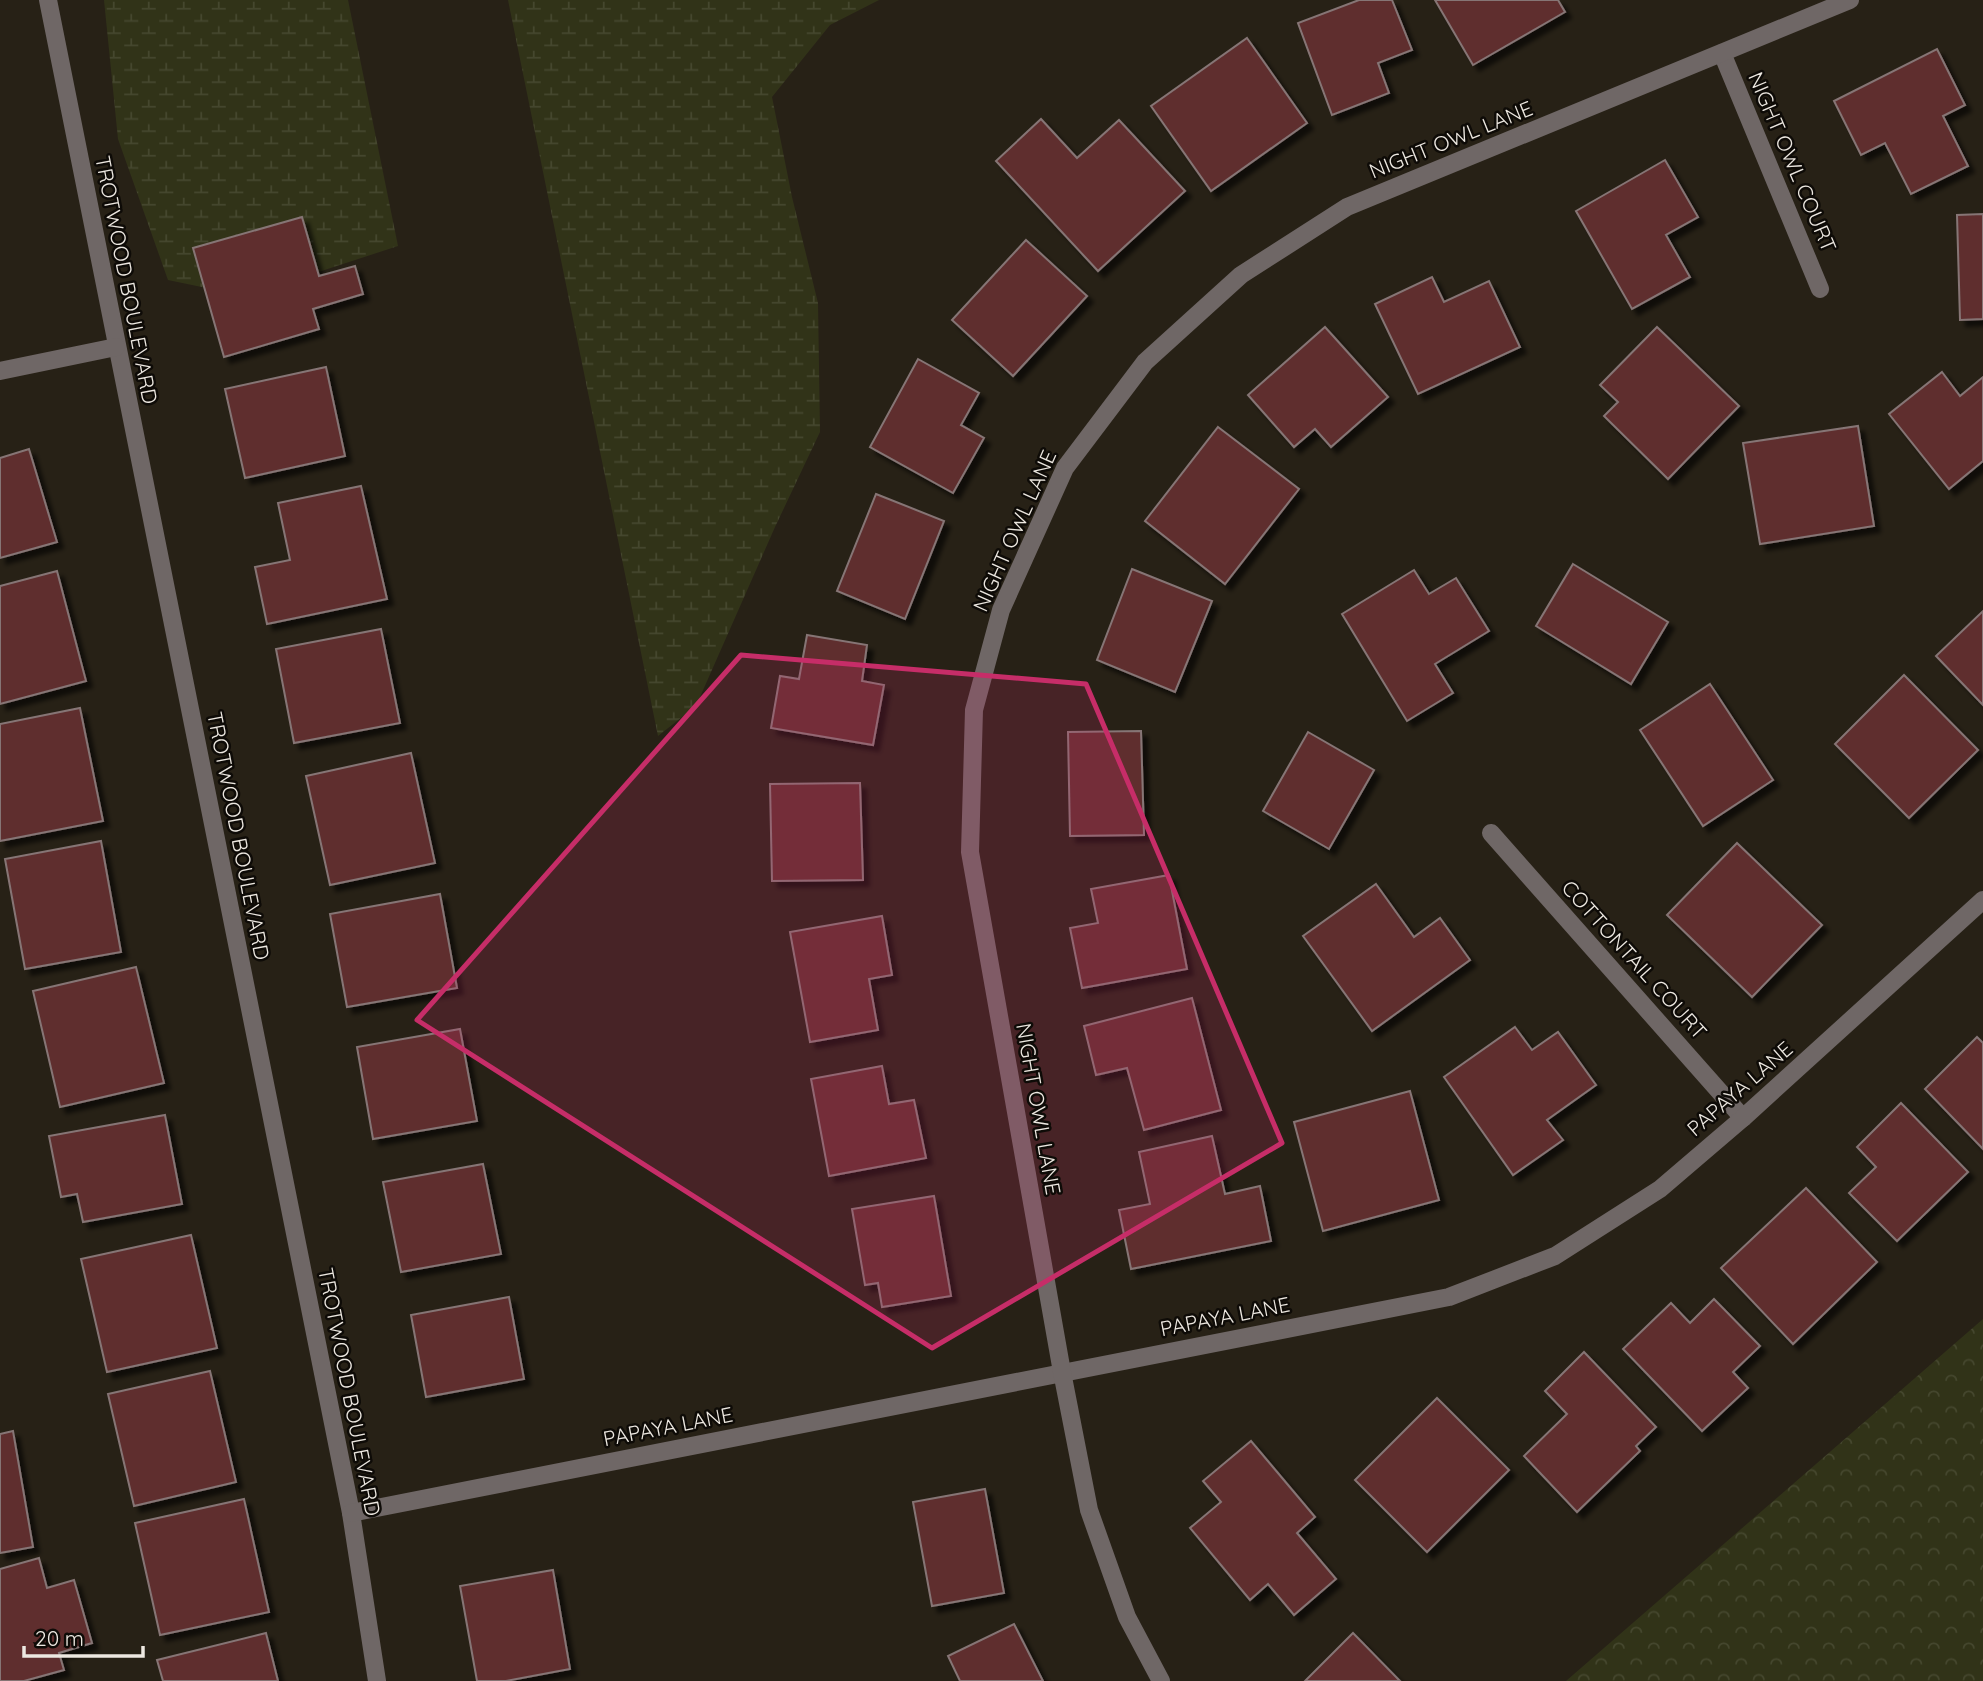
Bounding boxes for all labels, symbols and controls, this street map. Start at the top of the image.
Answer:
street label: NIGHT OWL COURT [1743,68,1843,256]
street label: NIGHT OWL LANE [1365,94,1536,184]
street label: TROTWOOD BOULEVARD [90,154,164,406]
street label: NIGHT OWL LANE [967,446,1061,615]
street label: TROTWOOD BOULEVARD [202,710,276,962]
street label: COTTONTAIL COURT [1557,874,1713,1044]
street label: NIGHT OWL LANE [1011,1021,1067,1197]
street label: PAPAYA LANE [1681,1035,1798,1141]
street label: TROTWOOD BOULEVARD [313,1266,387,1518]
street label: PAPAYA LANE [1158,1291,1292,1341]
street label: PAPAYA LANE [601,1401,735,1451]
scale bar [24,1614,144,1658]
text: 20 m [35,1625,84,1651]

